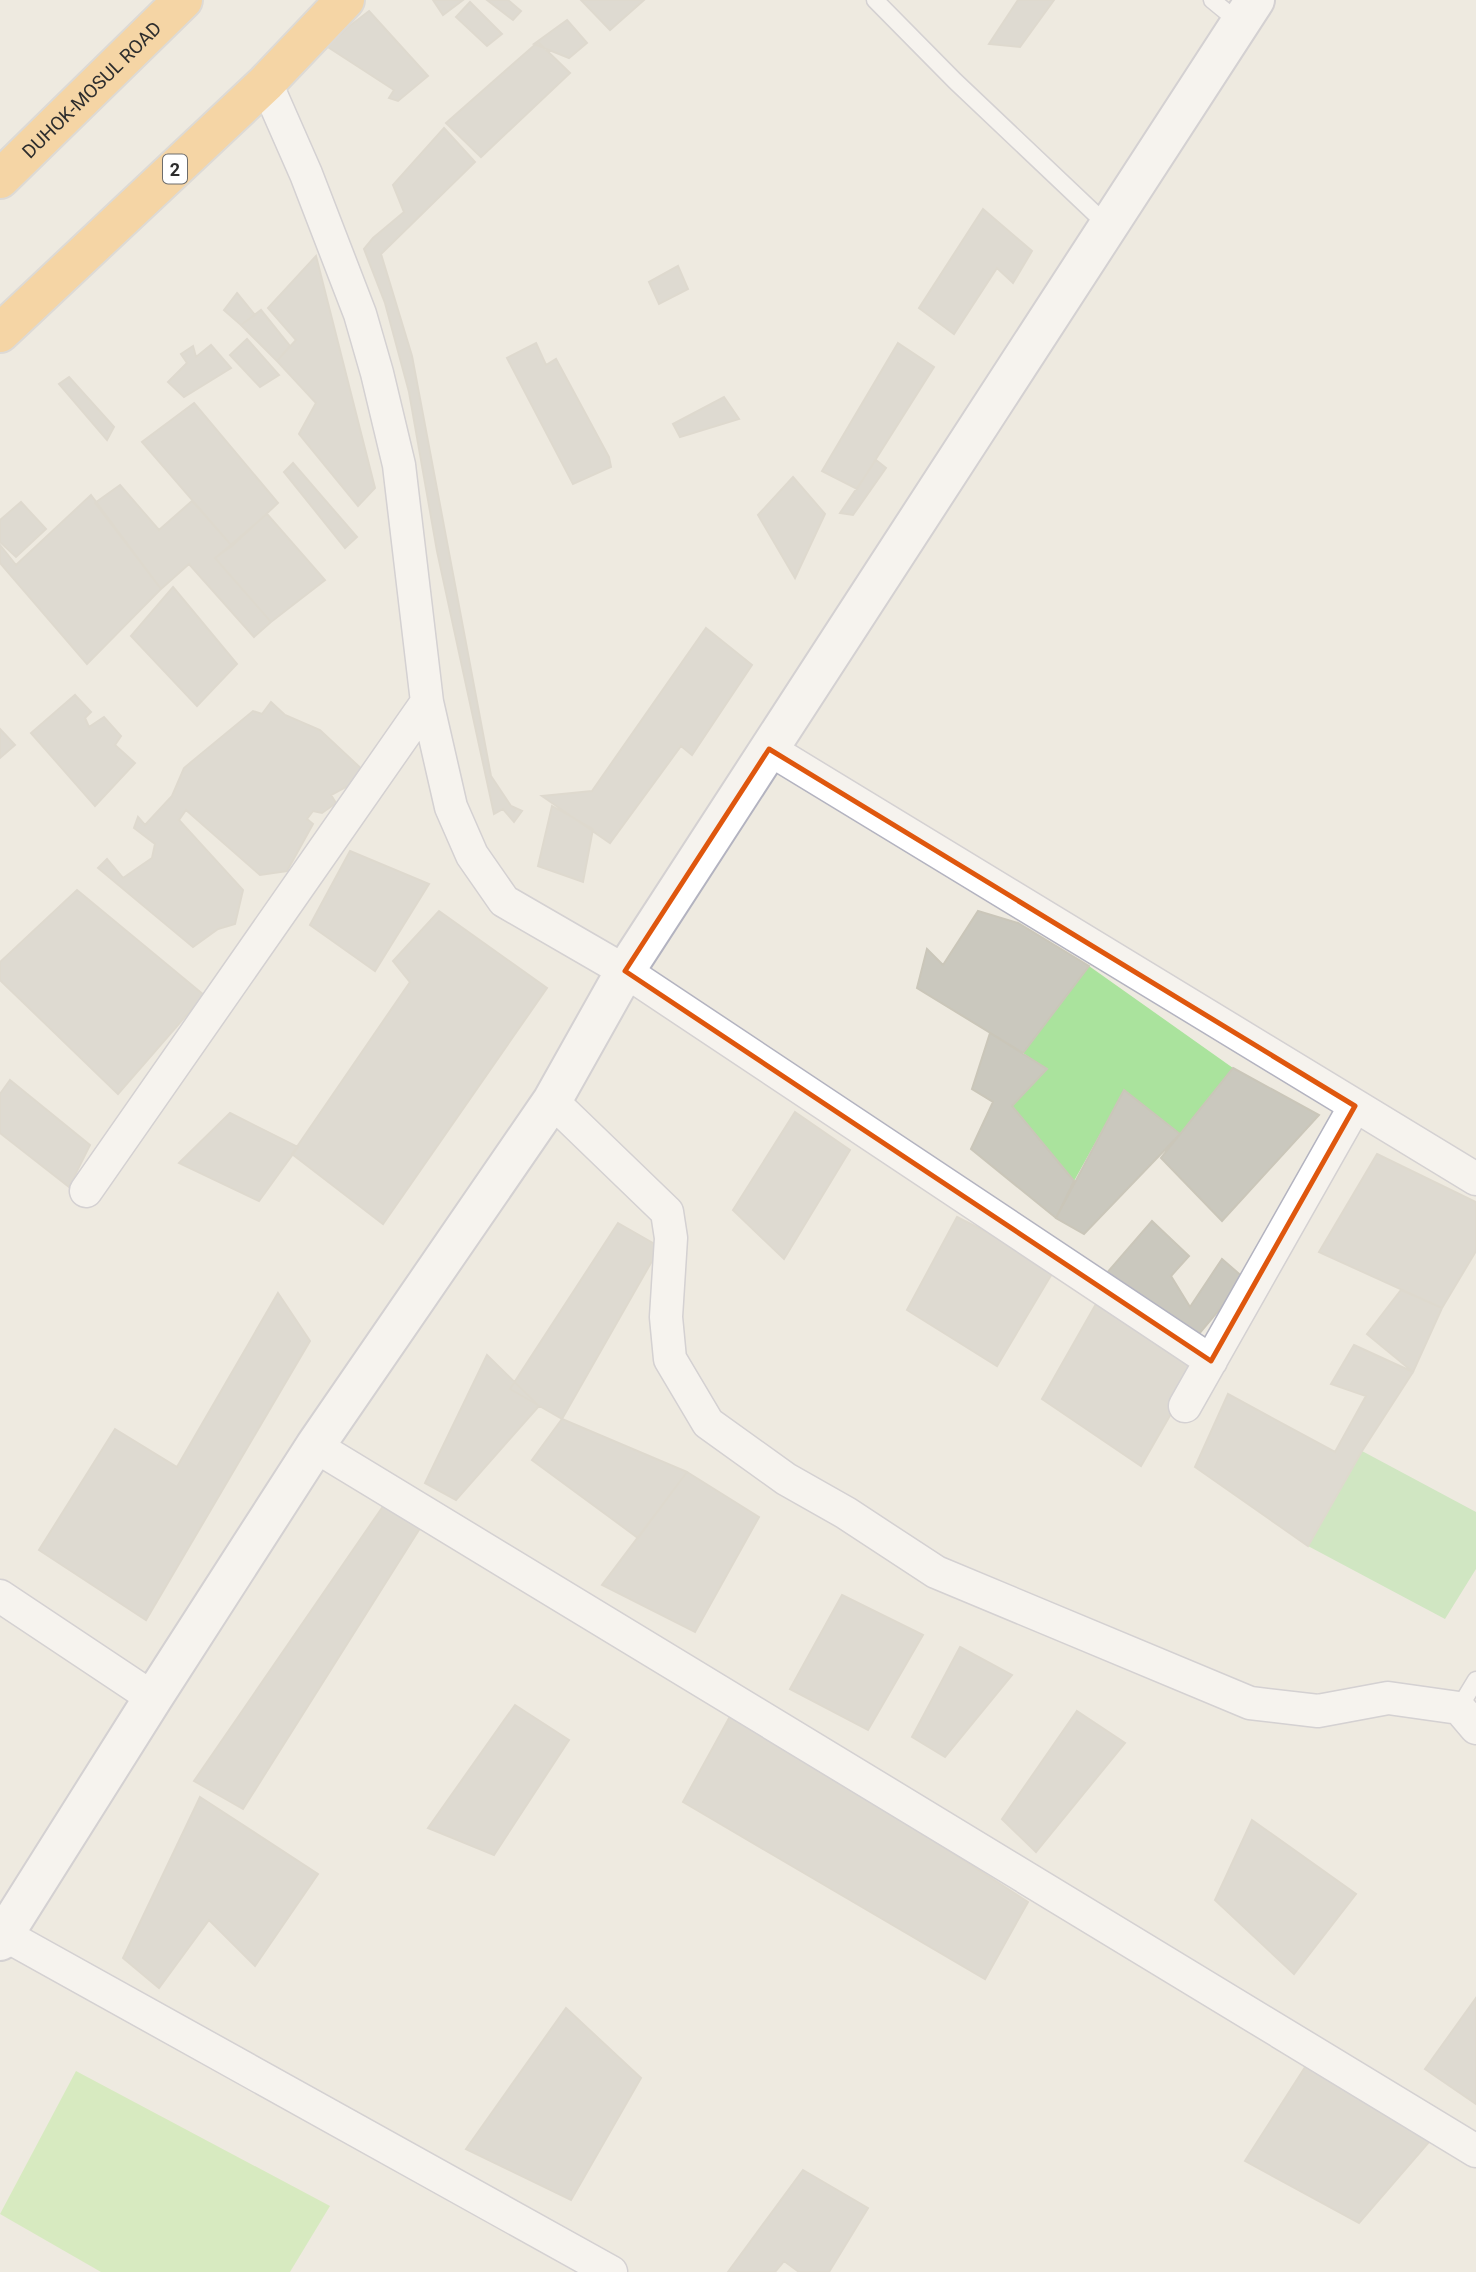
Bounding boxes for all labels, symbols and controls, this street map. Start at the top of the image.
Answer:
street label: DUHOK-MOSUL ROAD [17,16,166,163]
road number: 2 [163,154,187,184]

